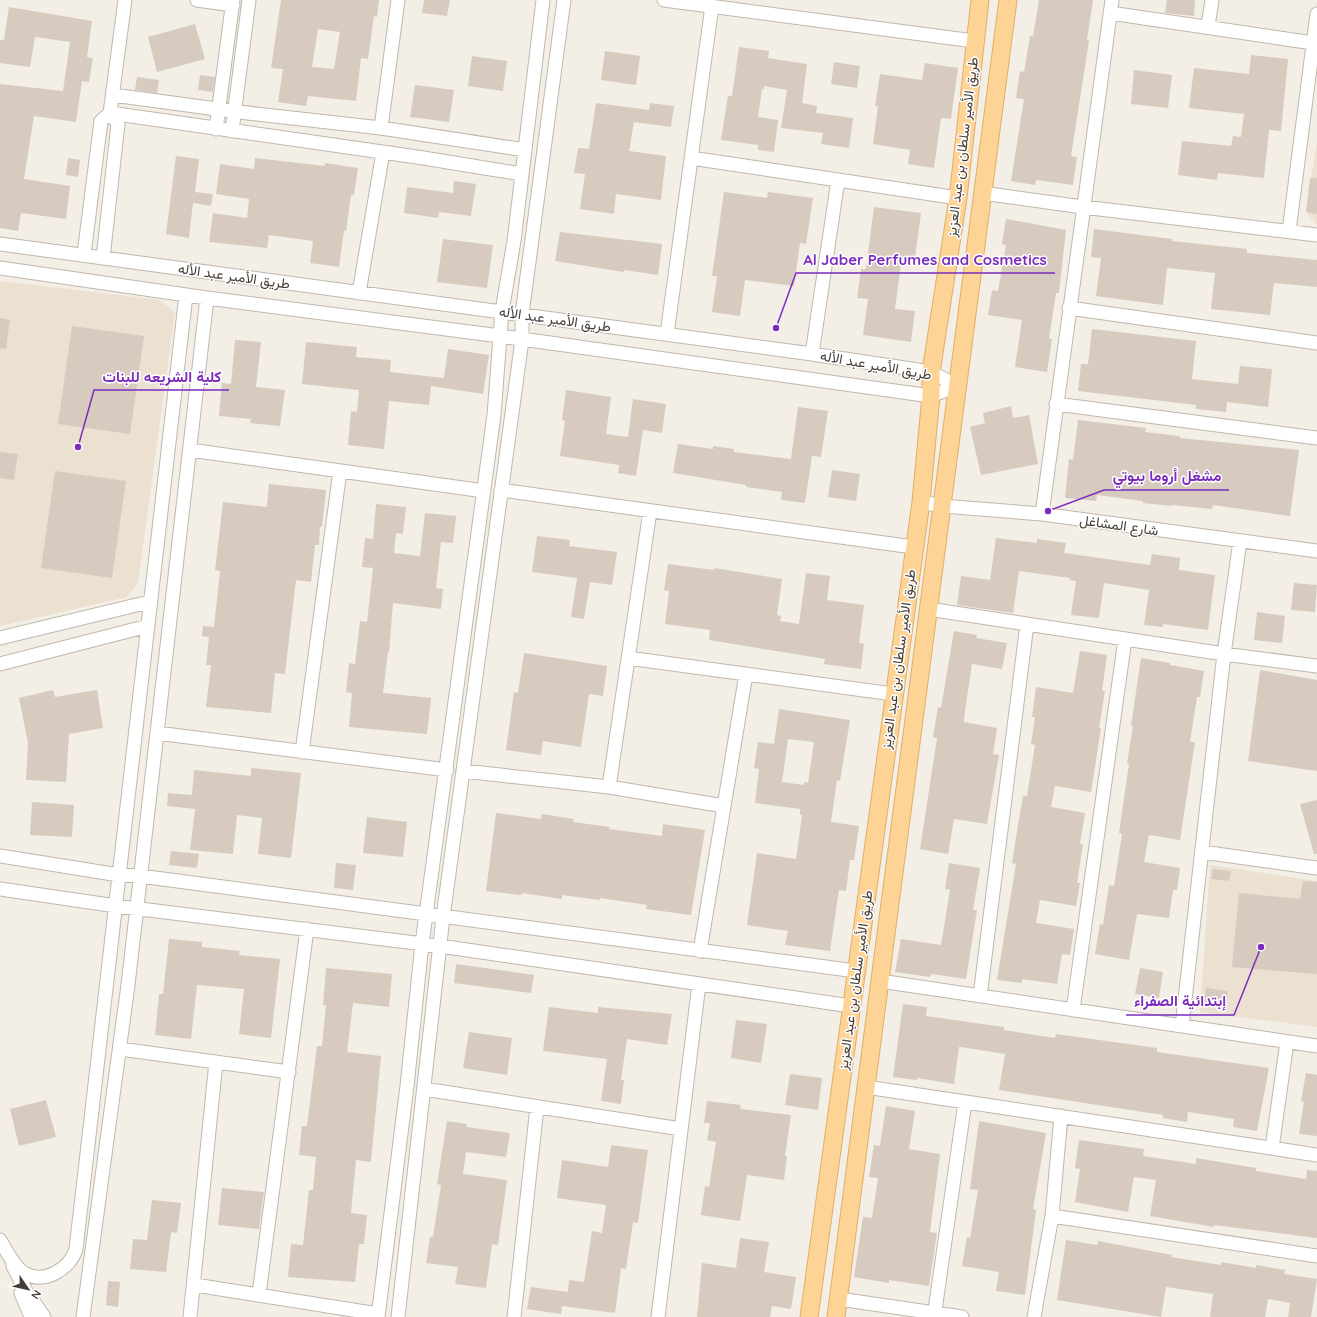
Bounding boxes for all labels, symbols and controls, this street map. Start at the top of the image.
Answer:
street label: طريق الأمير سلطان بن عبد العزيز [942,56,982,239]
callout: Al Jaber Perfumes and Cosmetics [796,246,1055,273]
text: Al Jaber Perfumes and Cosmetics [803,250,1047,269]
street label: طريق الأمير عبد الأله [177,259,291,293]
street label: طريق الأمير عبد الأله [498,302,612,336]
street label: طريق الأمير عبد الأله [819,346,933,384]
callout: كلية الشريعه للبنات [94,363,229,390]
text: كلية الشريعه للبنات [103,367,222,386]
callout: مشغل أروما بيوتي [1104,463,1229,490]
text: مشغل أروما بيوتي [1113,466,1221,489]
street label: شارع المشاغل [1078,511,1160,541]
street label: طريق الأمير سلطان بن عبد العزيز [876,568,920,751]
street label: طريق الأمير سلطان بن عبد العزيز [833,889,877,1072]
callout: إبتدائية الصفراء [1126,988,1234,1015]
text: إبتدائية الصفراء [1134,991,1226,1011]
north arrow [8,1269,48,1309]
text: N [28,1287,44,1302]

